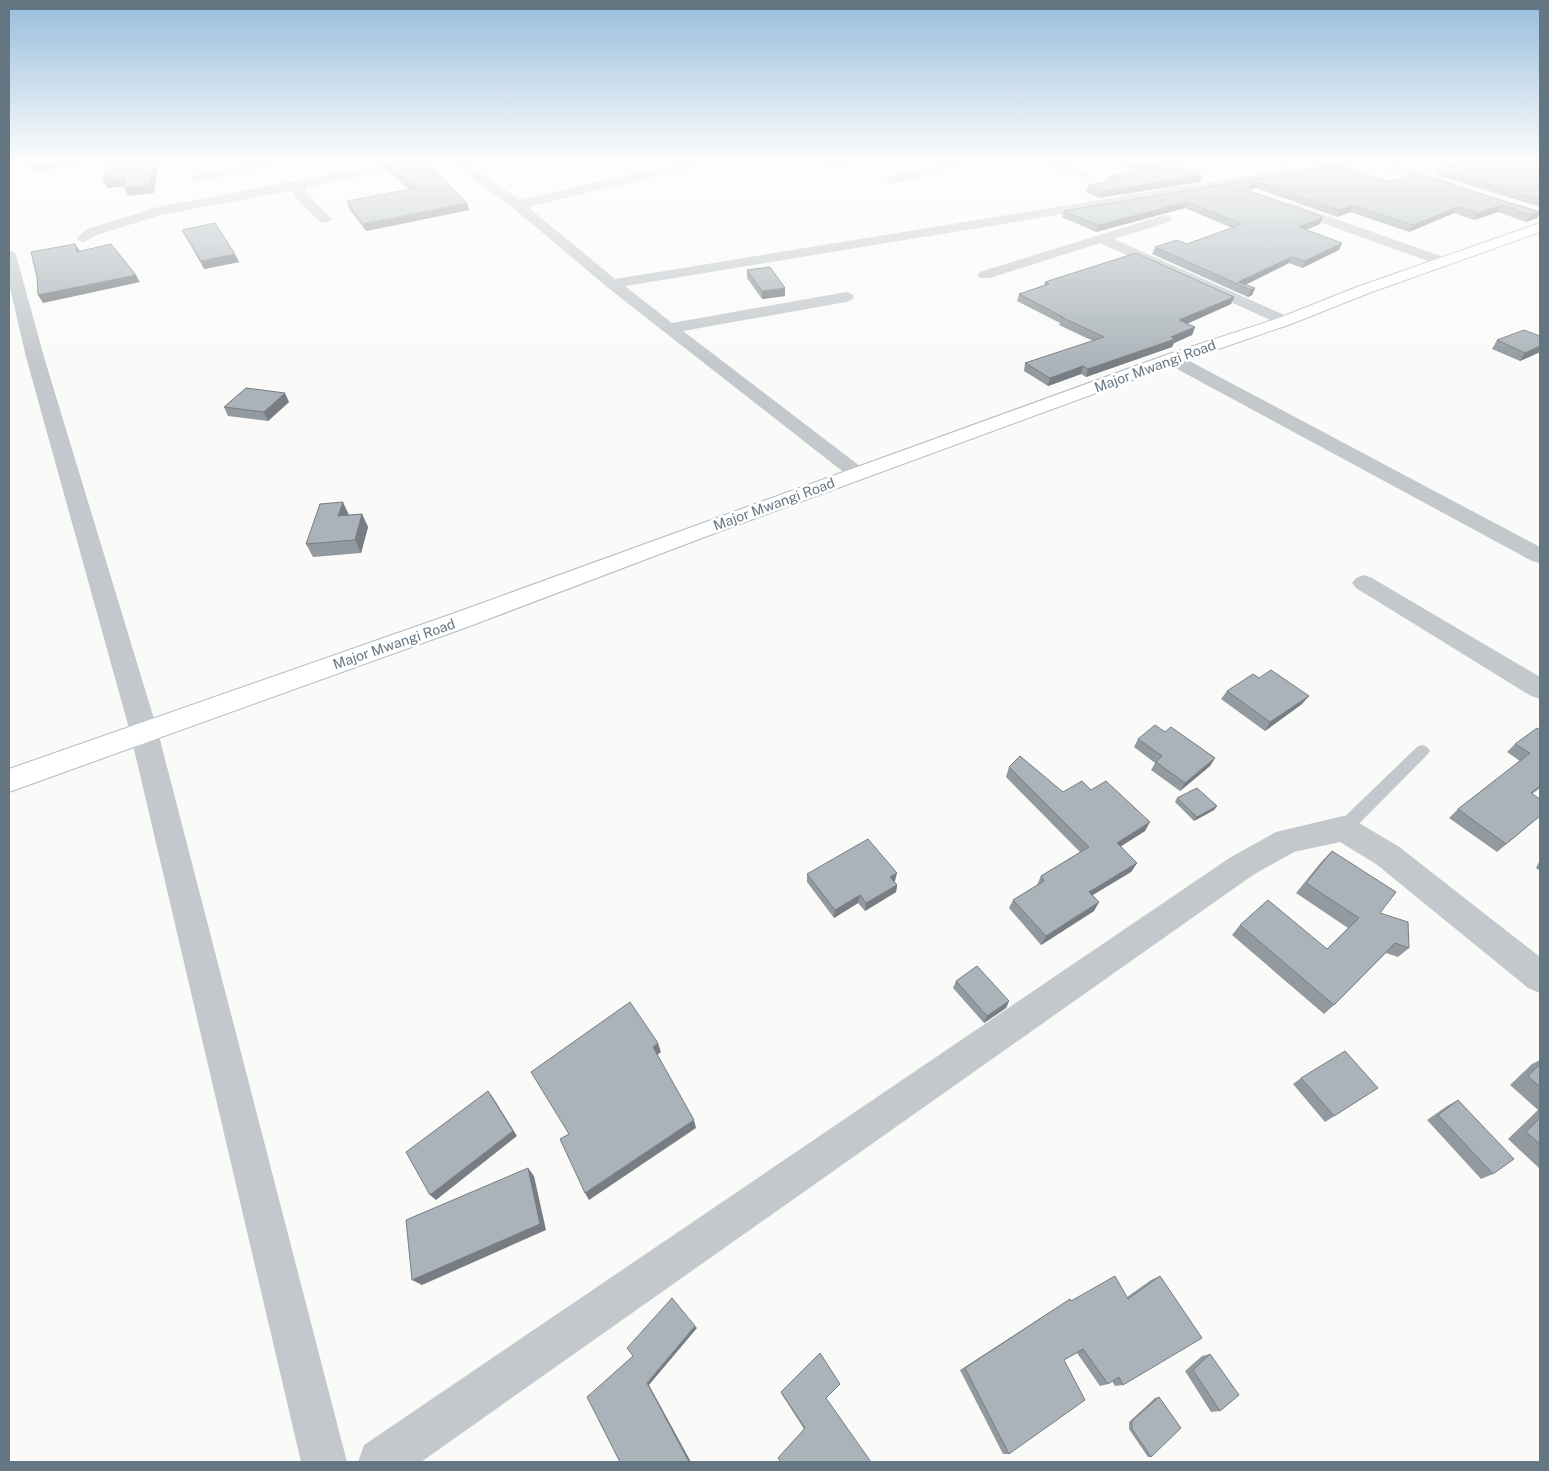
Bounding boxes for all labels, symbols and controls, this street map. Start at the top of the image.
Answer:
street label: Major Mwangi Road [1092,337,1218,395]
street label: Major Mwangi Road [711,475,837,533]
street label: Major Mwangi Road [331,616,457,672]

